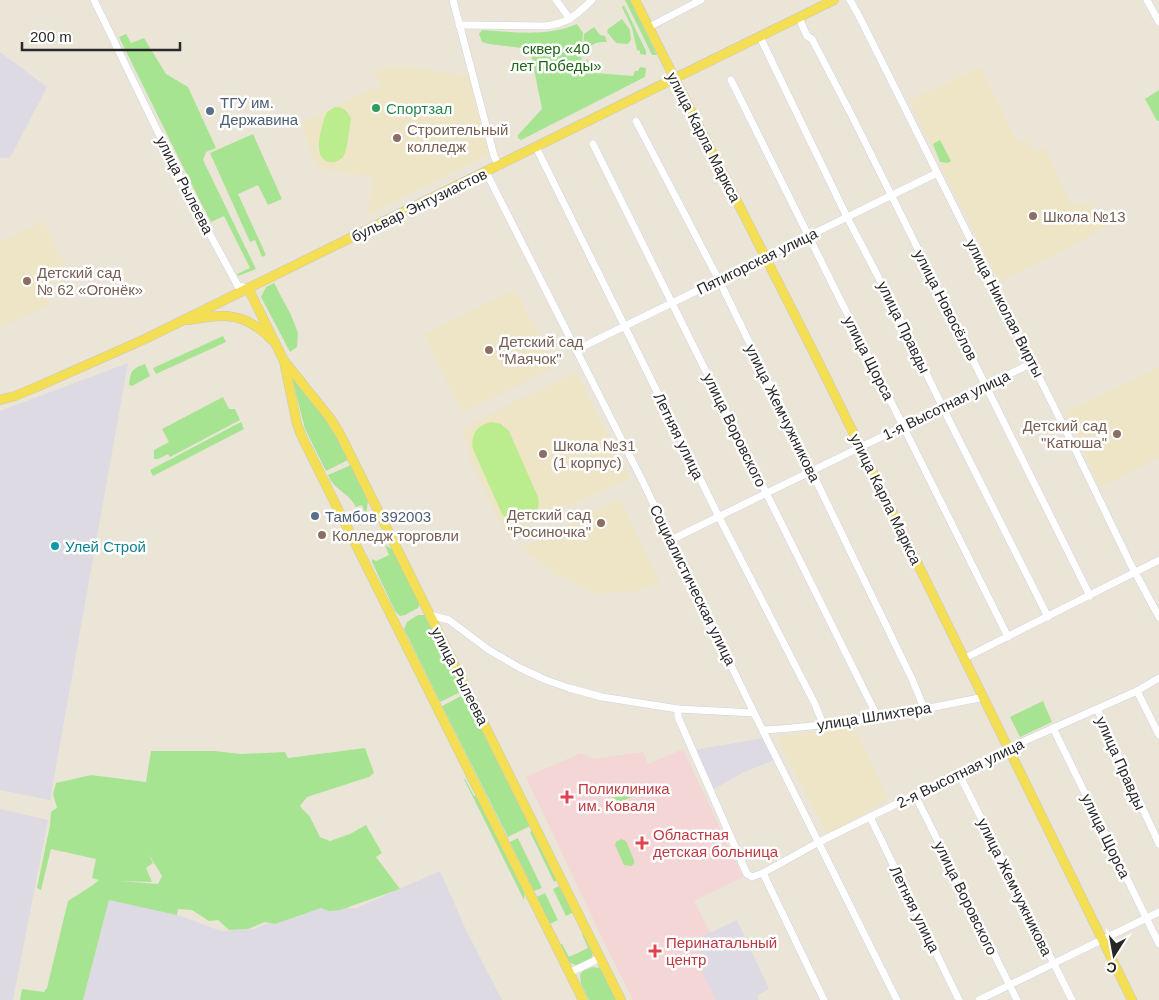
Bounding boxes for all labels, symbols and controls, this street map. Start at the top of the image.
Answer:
scale bar [22,20,180,52]
text: 200 m [30,28,72,45]
park label: cквер «40 лет Победы» [510,40,602,74]
street label: улица Карла Маркса [664,69,744,205]
place label: ТГУ им. Державина [220,94,299,128]
place label: Спортзал [386,100,452,117]
marker: Спортзал [370,102,382,114]
marker: ТГУ им. Державина [204,105,216,117]
place label: Строительный колледж [407,121,508,155]
marker: Строительный колледж [391,132,403,144]
street label: улица Рылеева [153,133,217,237]
street label: бульвар Энтузиастов [349,165,489,245]
place label: Школа №13 [1043,208,1126,225]
marker: Школа №13 [1027,210,1039,222]
street label: Пятигорская улица [694,224,821,298]
street label: улица Николая Вирты [963,236,1047,380]
street label: улица Новосёлов [911,247,981,363]
place label: Детский сад № 62 «Огонёк» [37,264,143,298]
marker: Детский сад № 62 «Огонёк» [21,275,33,287]
street label: улица Правды [874,278,934,376]
street label: улица Щорса [841,313,898,403]
place label: Детский сад "Маячок" [499,333,584,367]
street label: улица Жемчужникова [742,341,824,485]
marker: Детский сад "Маячок" [483,344,495,356]
street label: 1-я Высотная улица [880,367,1013,443]
street label: улица Воровского [700,370,770,490]
street label: Летняя улица [651,390,708,483]
place label: Детский сад "Катюша" [1023,417,1107,451]
marker: Детский сад "Катюша" [1111,428,1123,440]
street label: улица Карла Маркса [847,431,925,568]
place label: Школа №31 (1 корпус) [553,437,636,471]
marker: Школа №31 (1 корпус) [537,448,549,460]
street label: Социалистическая улица [647,502,740,669]
place label: Детский сад "Росиночка" [507,506,591,540]
place label: Тамбов 392003 [325,508,431,525]
marker: Тамбов 392003 [309,510,321,522]
marker: Детский сад "Росиночка" [595,517,607,529]
place label: Колледж торговли [332,527,459,544]
marker: Колледж торговли [316,529,328,541]
place label: Улей Строй [65,538,146,555]
marker: Улей Строй [49,540,61,552]
street label: улица Рылеева [428,624,492,728]
street label: улица Шлихтера [816,698,933,733]
street label: улица Правды [1093,714,1149,812]
street label: 2-я Высотная улица [894,735,1027,811]
place label: Поликлиника им. Коваля [578,780,670,814]
marker: Поликлиника им. Коваля [560,790,574,804]
street label: улица Щорса [1078,791,1134,882]
street label: улица Жемчужникова [974,815,1056,959]
place label: Областная детская больница [653,826,779,860]
marker: Областная детская больница [635,836,649,850]
street label: улица Воровского [931,838,1001,958]
street label: Летняя улица [887,863,944,956]
north arrow [1089,930,1139,980]
place label: Перинатальный центр [666,934,777,968]
marker: Перинатальный центр [648,944,662,958]
text: С [1105,959,1118,977]

